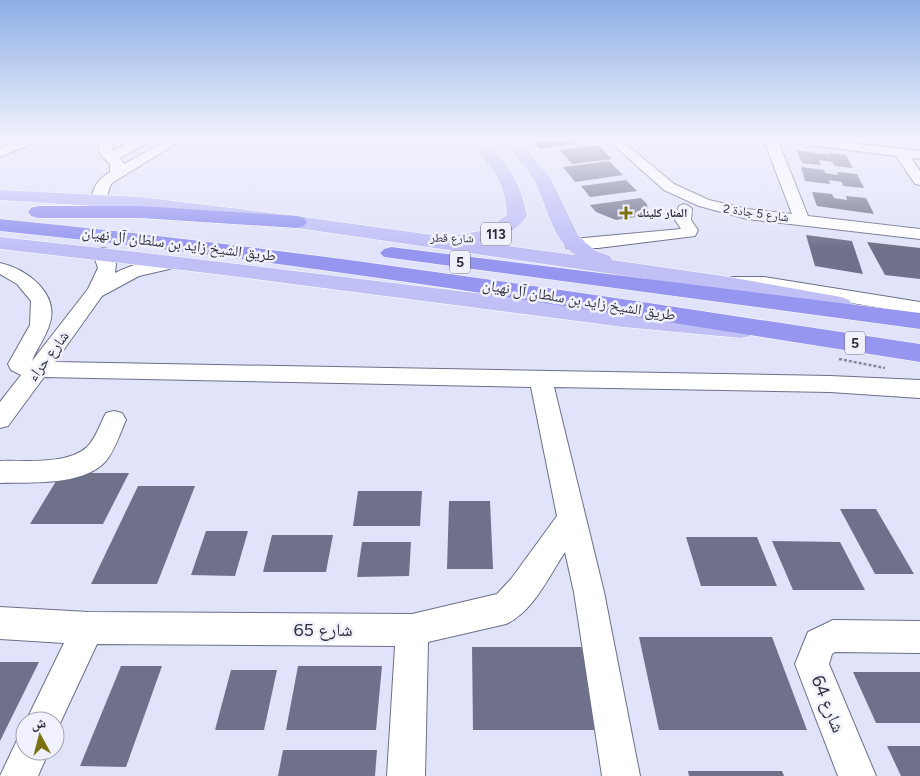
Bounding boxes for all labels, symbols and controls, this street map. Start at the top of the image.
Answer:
street label: شارع 5 جادة 2 [722,201,790,226]
marker: المنار كلينك [619,206,633,220]
place label: المنار كلينك [637,206,687,220]
road number: 113 [481,222,511,245]
street label: طريق الشيخ زايد بن سلطان آل نهيان [81,223,277,266]
street label: شارع قطر [429,231,474,246]
road number: 5 [450,250,470,274]
street label: طريق الشيخ زايد بن سلطان آل نهيان [481,276,677,325]
street label: شارع حراء [23,327,73,385]
road number: 5 [845,332,865,354]
street label: شارع 65 [293,619,353,641]
street label: شارع 64 [807,672,849,736]
north arrow [15,711,65,761]
text: ش [30,714,47,733]

